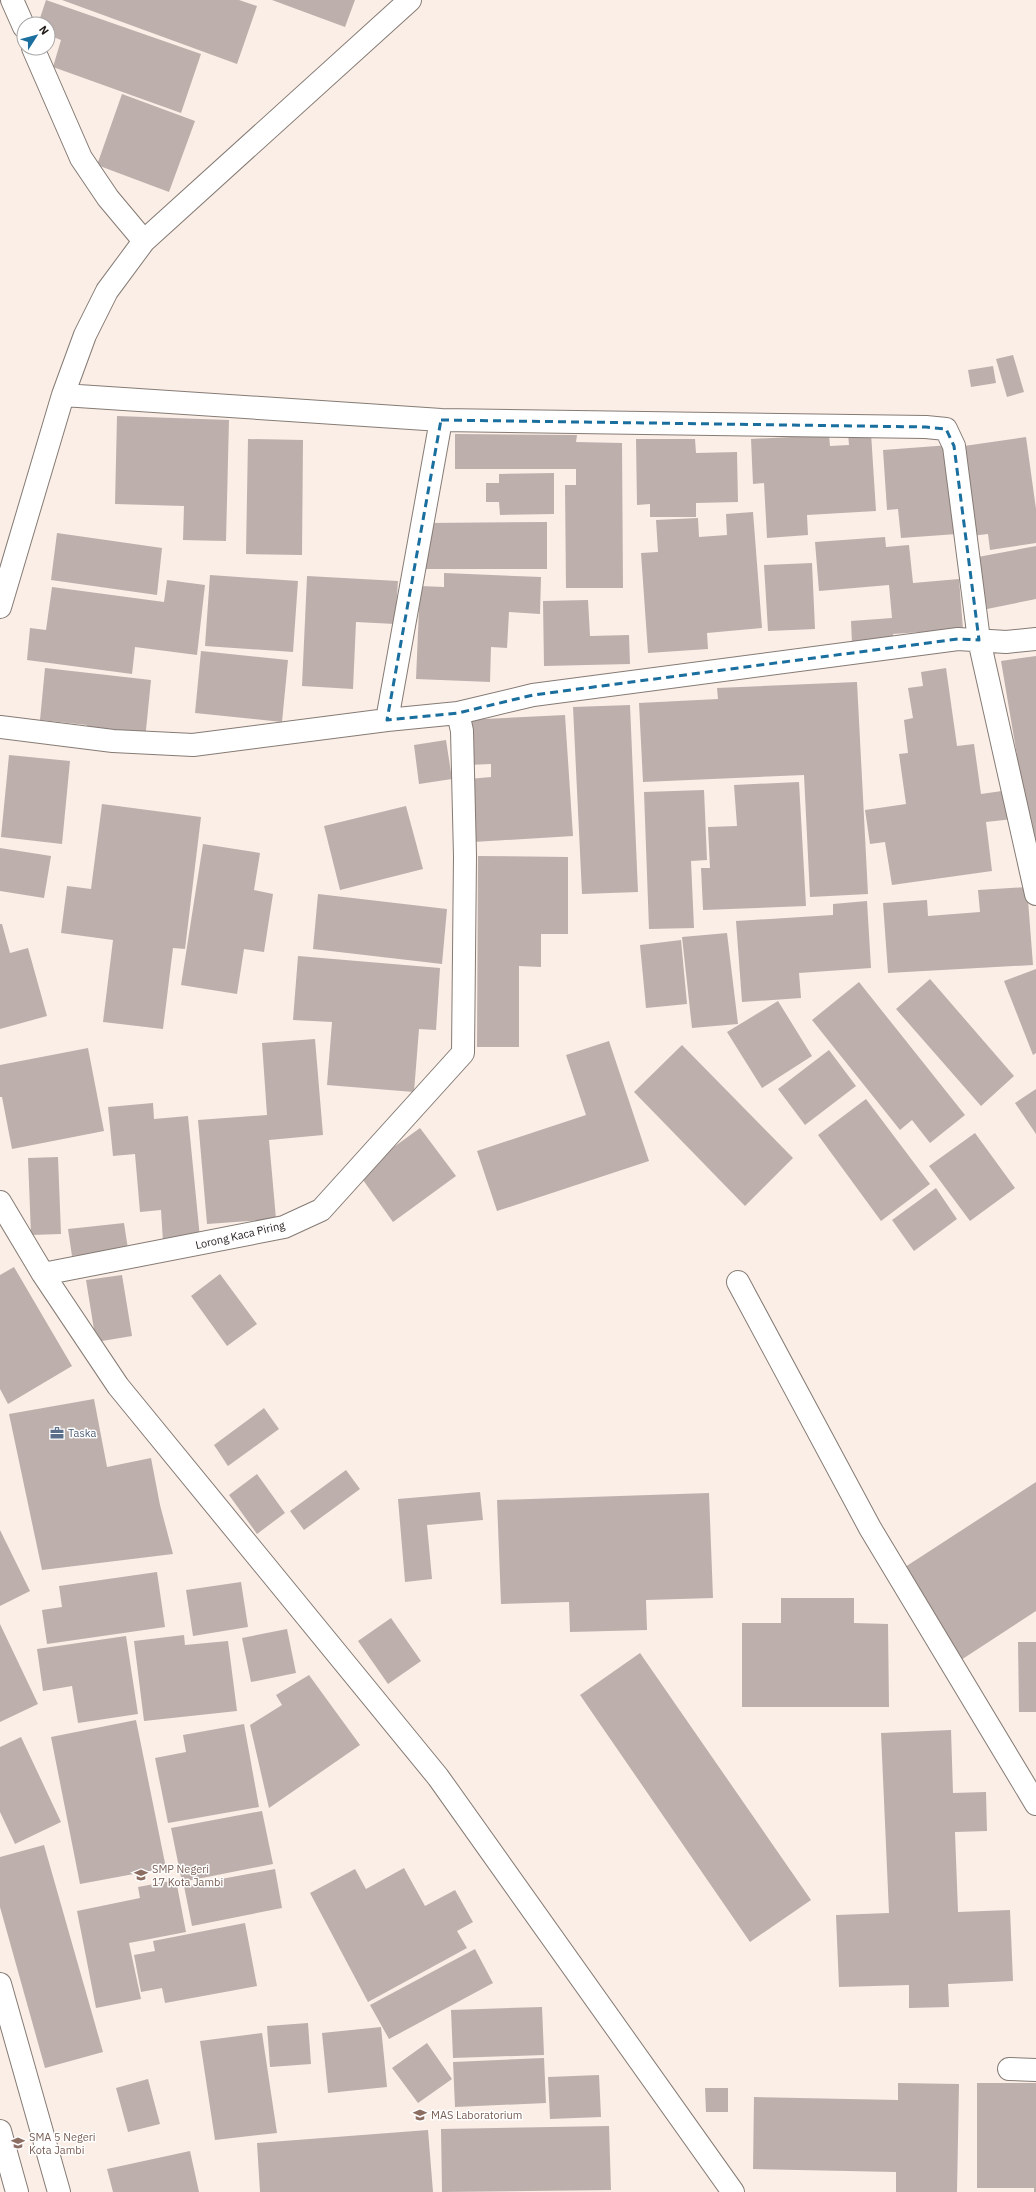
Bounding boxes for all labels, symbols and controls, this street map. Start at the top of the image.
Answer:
north arrow [16,16,56,56]
text: N [36,23,52,37]
street label: Lorong Kaca Piring [194,1218,286,1252]
office icon: Taska [49,1425,65,1441]
place label: Taska [68,1426,96,1440]
place label: SMP Negeri 17 Kota Jambi [152,1862,223,1889]
school or university icon: SMP Negeri 17 Kota Jambi [133,1867,149,1883]
school or university icon: MAS Laboratorium [412,2107,428,2123]
place label: MAS Laboratorium [431,2108,522,2122]
place label: SMA 5 Negeri Kota Jambi [29,2130,96,2157]
school or university icon: SMA 5 Negeri Kota Jambi [10,2135,26,2151]

